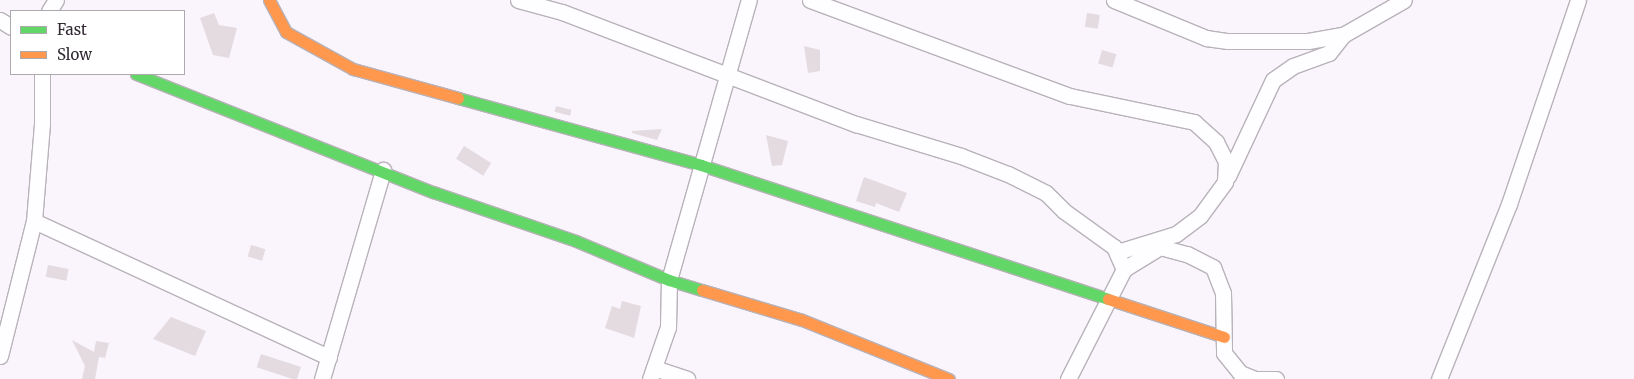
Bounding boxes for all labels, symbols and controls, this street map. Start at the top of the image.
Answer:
legend [10,10,185,75]
text: Fast [57,20,87,39]
text: Slow [57,45,92,64]

